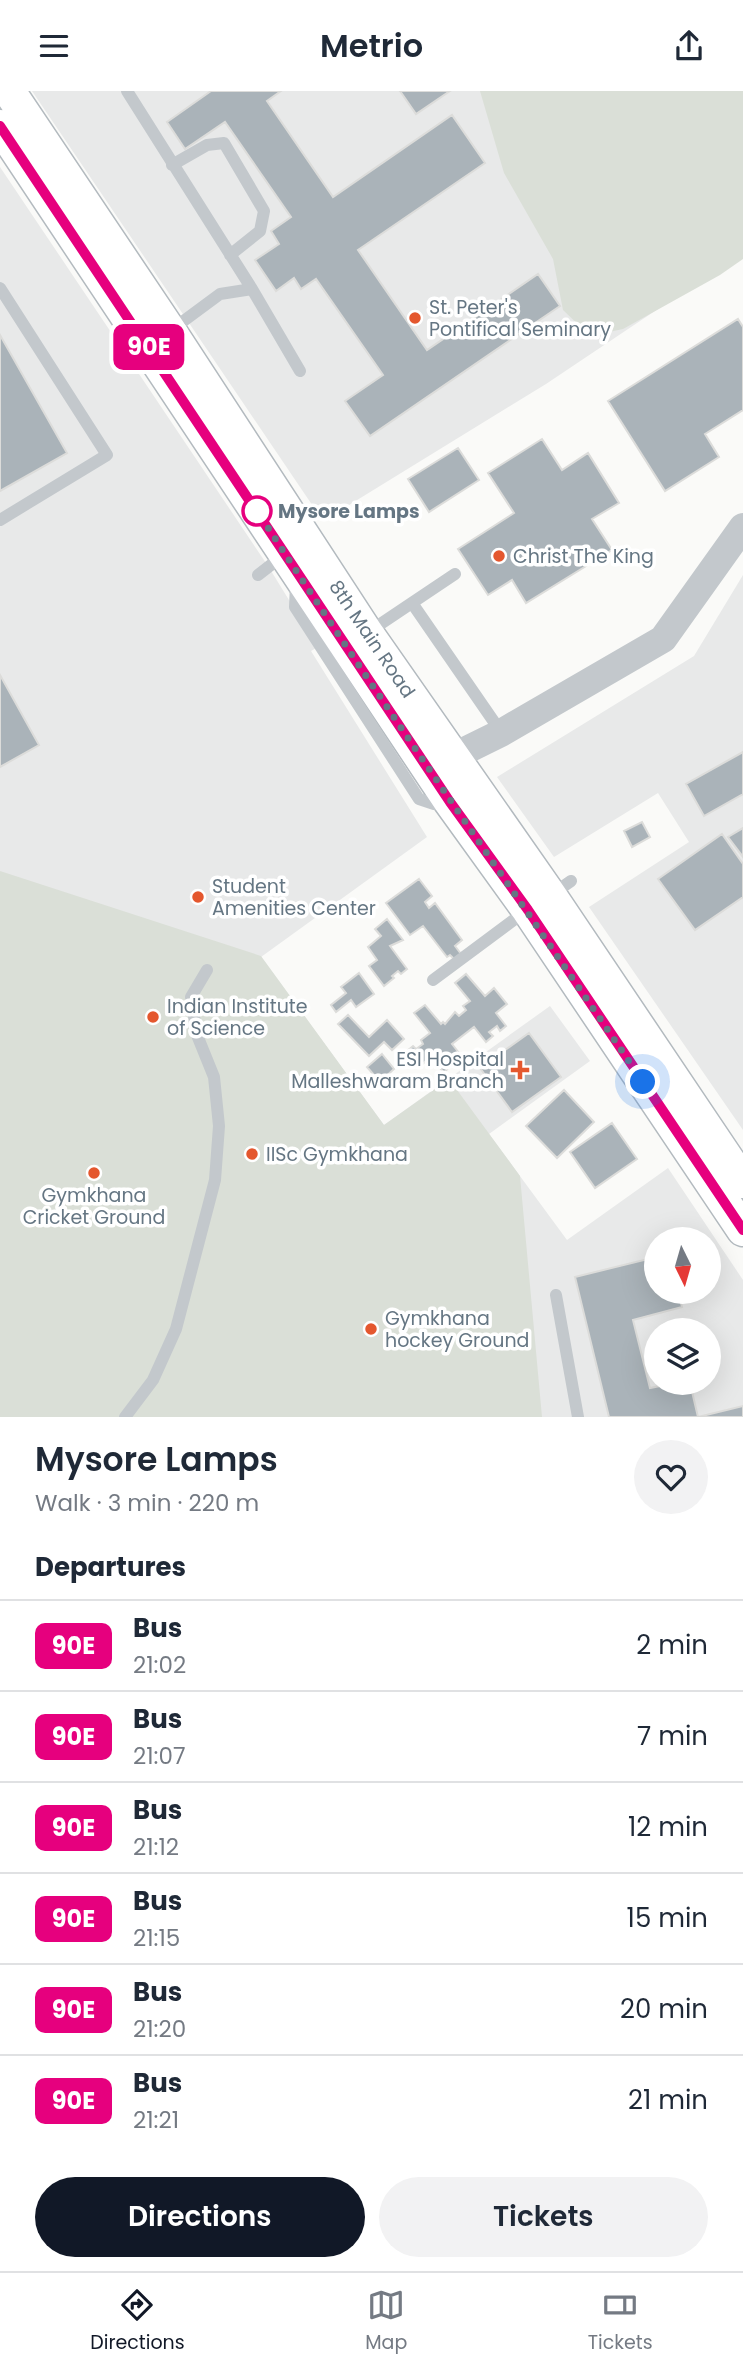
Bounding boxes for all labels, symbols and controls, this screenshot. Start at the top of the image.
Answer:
text: Metrio [320,23,423,68]
icon: menu [35,27,73,65]
icon: share [670,27,708,65]
place label: St. Peter's Pontifical Seminary [429,294,611,343]
marker: St. Peter's Pontifical Seminary [407,310,423,326]
line badge: 90E [109,324,189,370]
text: 90E [127,330,171,363]
marker: Mysore Lamps [242,496,272,526]
place label: Mysore Lamps [278,498,420,525]
place label: Christ The King [513,543,654,570]
marker: Christ The King [491,548,507,564]
street label: 8th Main Road [323,575,421,703]
place label: Student Amenities Center [212,873,376,922]
marker: Student Amenities Center [190,889,206,905]
place label: Indian Institute of Science [167,993,308,1042]
marker: Indian Institute of Science [145,1009,161,1025]
place label: ESI Hospital Malleshwaram Branch [291,1046,504,1095]
marker: ESI Hospital Malleshwaram Branch [510,1060,530,1080]
your location [625,1064,660,1099]
place label: IISc Gymkhana [266,1141,408,1168]
marker: IISc Gymkhana [244,1146,260,1162]
marker: Gymkhana Cricket Ground [86,1165,102,1181]
place label: Gymkhana Cricket Ground [23,1182,165,1231]
north arrow [644,1227,721,1304]
map controls [644,1227,721,1395]
place label: Gymkhana hockey Ground [385,1305,529,1354]
button: layers [644,1318,721,1395]
marker: Gymkhana hockey Ground [363,1321,379,1337]
text: Mysore Lamps [35,1436,278,1483]
button: heart [634,1440,708,1514]
text: Walk · 3 min · 220 m [35,1487,259,1519]
text: Departures [35,1549,186,1585]
text: Bus [133,1610,182,1646]
text: 2 min [636,1627,708,1663]
text: 90E [52,1629,95,1662]
text: 21:02 [133,1649,186,1681]
text: Bus [133,1701,182,1737]
text: 7 min [637,1718,708,1754]
text: 90E [52,1720,95,1753]
text: 21:07 [133,1740,186,1772]
text: Bus [133,1792,182,1828]
text: 12 min [628,1809,708,1845]
text: 90E [52,1811,95,1844]
text: 21:12 [133,1831,179,1863]
text: Bus [133,1883,182,1919]
text: 15 min [627,1900,708,1936]
text: 90E [52,1902,95,1935]
text: 21:15 [133,1922,180,1954]
text: Bus [133,1974,182,2010]
text: 20 min [620,1991,708,2027]
text: 90E [52,1993,95,2026]
text: 21:20 [133,2013,186,2045]
text: Bus [133,2065,182,2101]
text: 21 min [628,2082,708,2118]
text: 90E [52,2084,95,2117]
text: 21:21 [133,2104,179,2136]
button: Directions [35,2177,365,2257]
button: Tickets [379,2177,708,2257]
tab: Directions [90,2286,185,2357]
tab: Map [365,2286,407,2357]
tab: Tickets [588,2286,653,2357]

